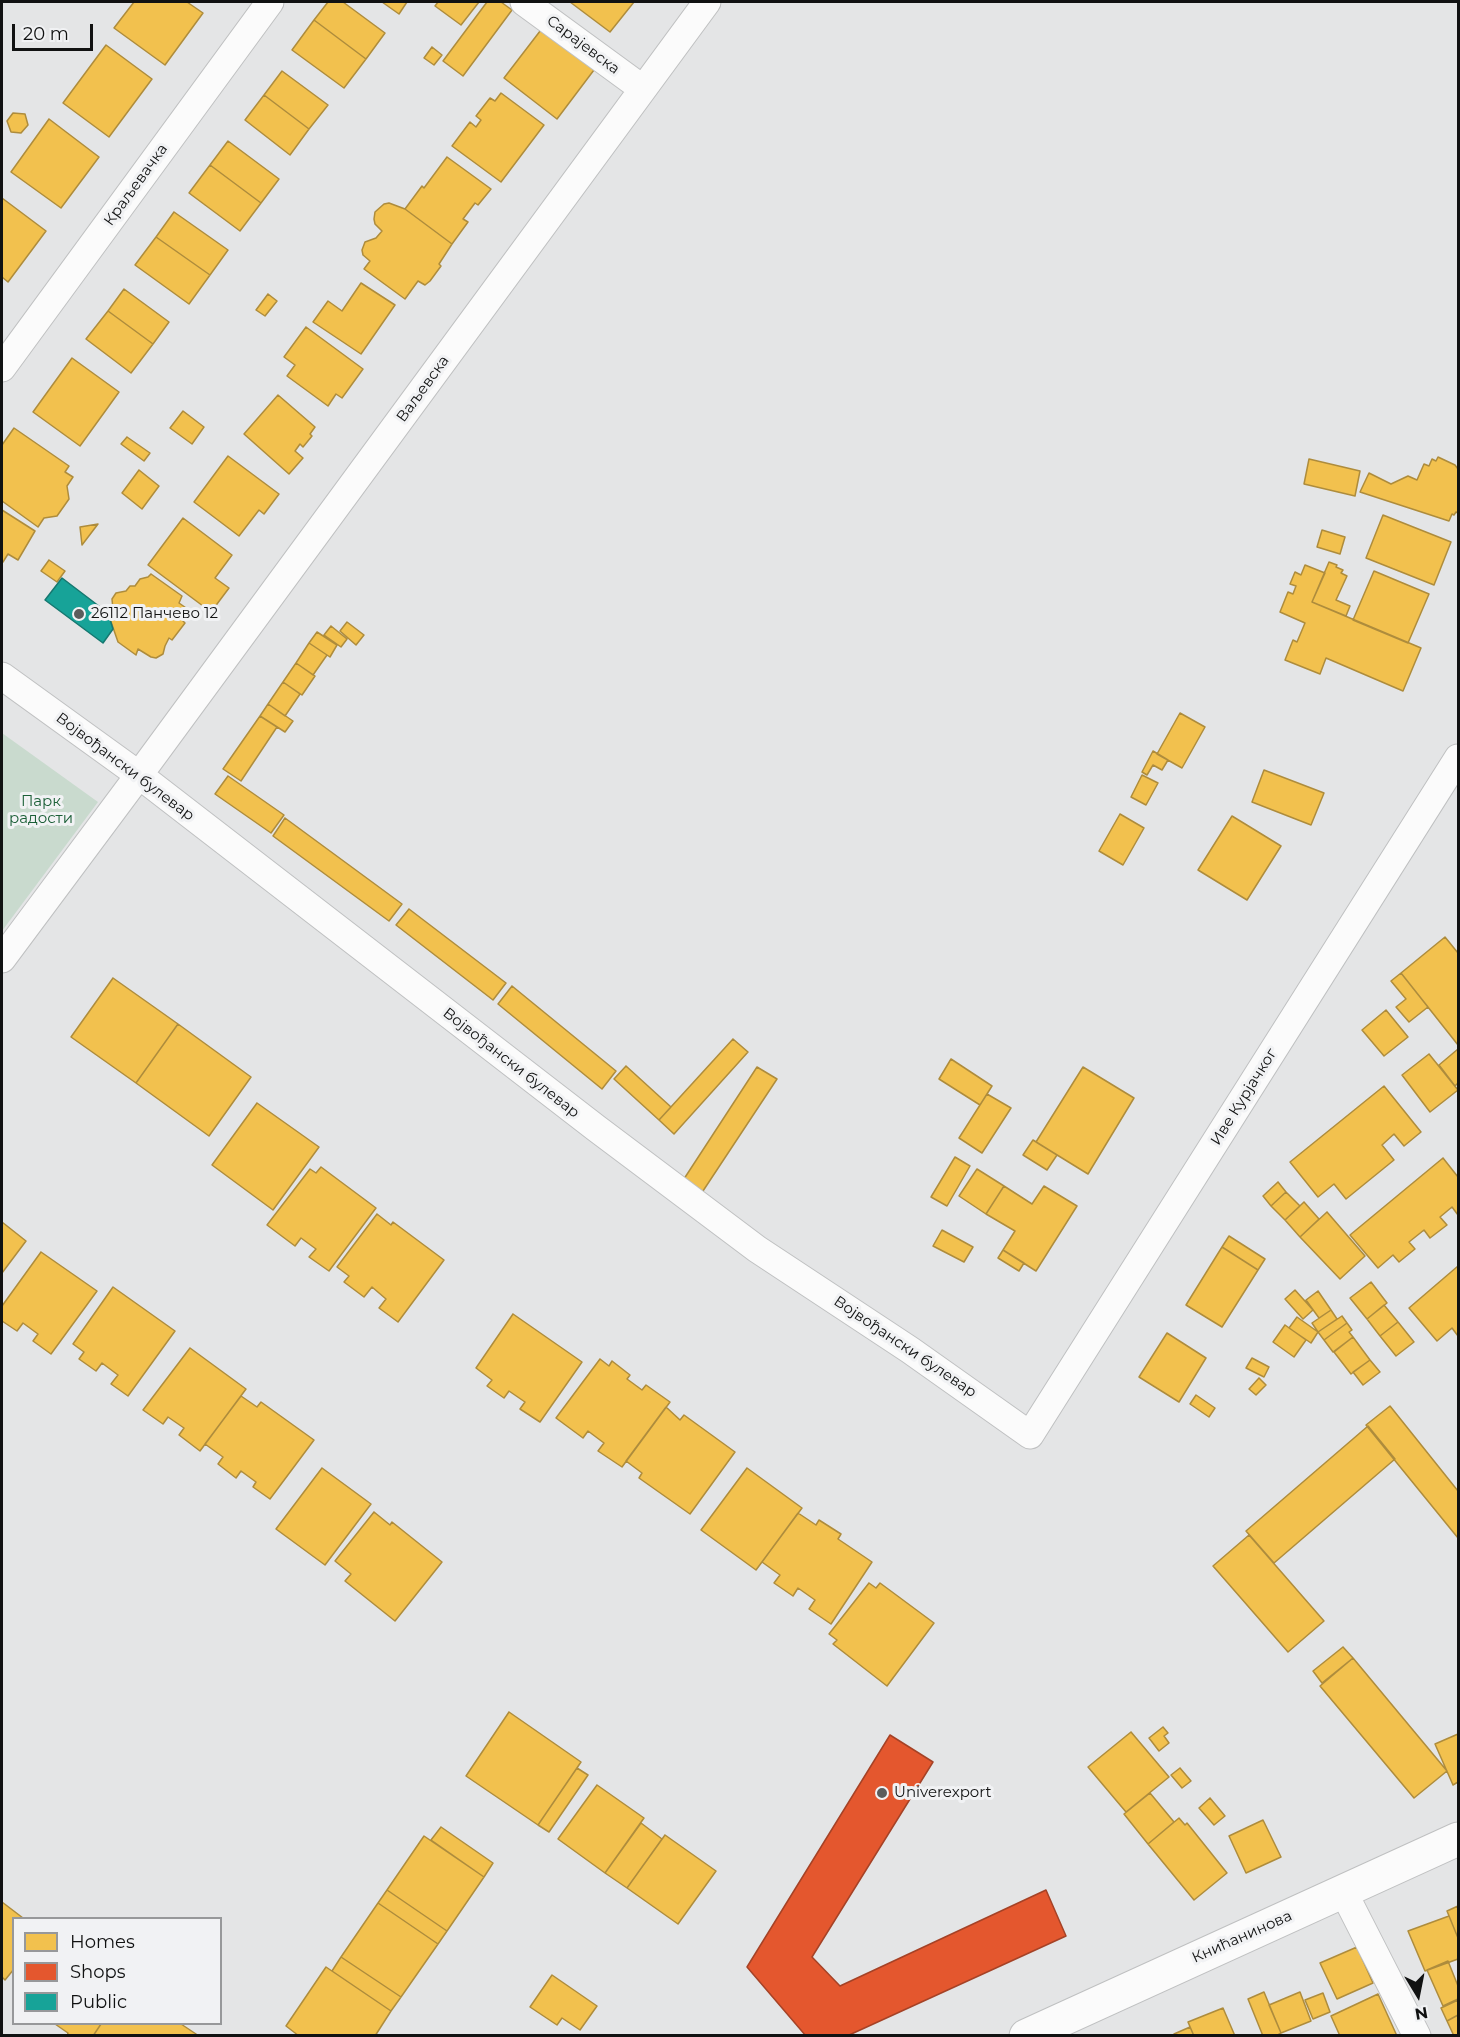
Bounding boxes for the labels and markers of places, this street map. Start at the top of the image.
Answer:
place label: 26112 Панчево 12 [91,605,218,623]
marker: 26112 Панчево 12 [72,607,86,621]
place label: Univerexport [894,1784,992,1802]
marker: Univerexport [875,1786,889,1800]

